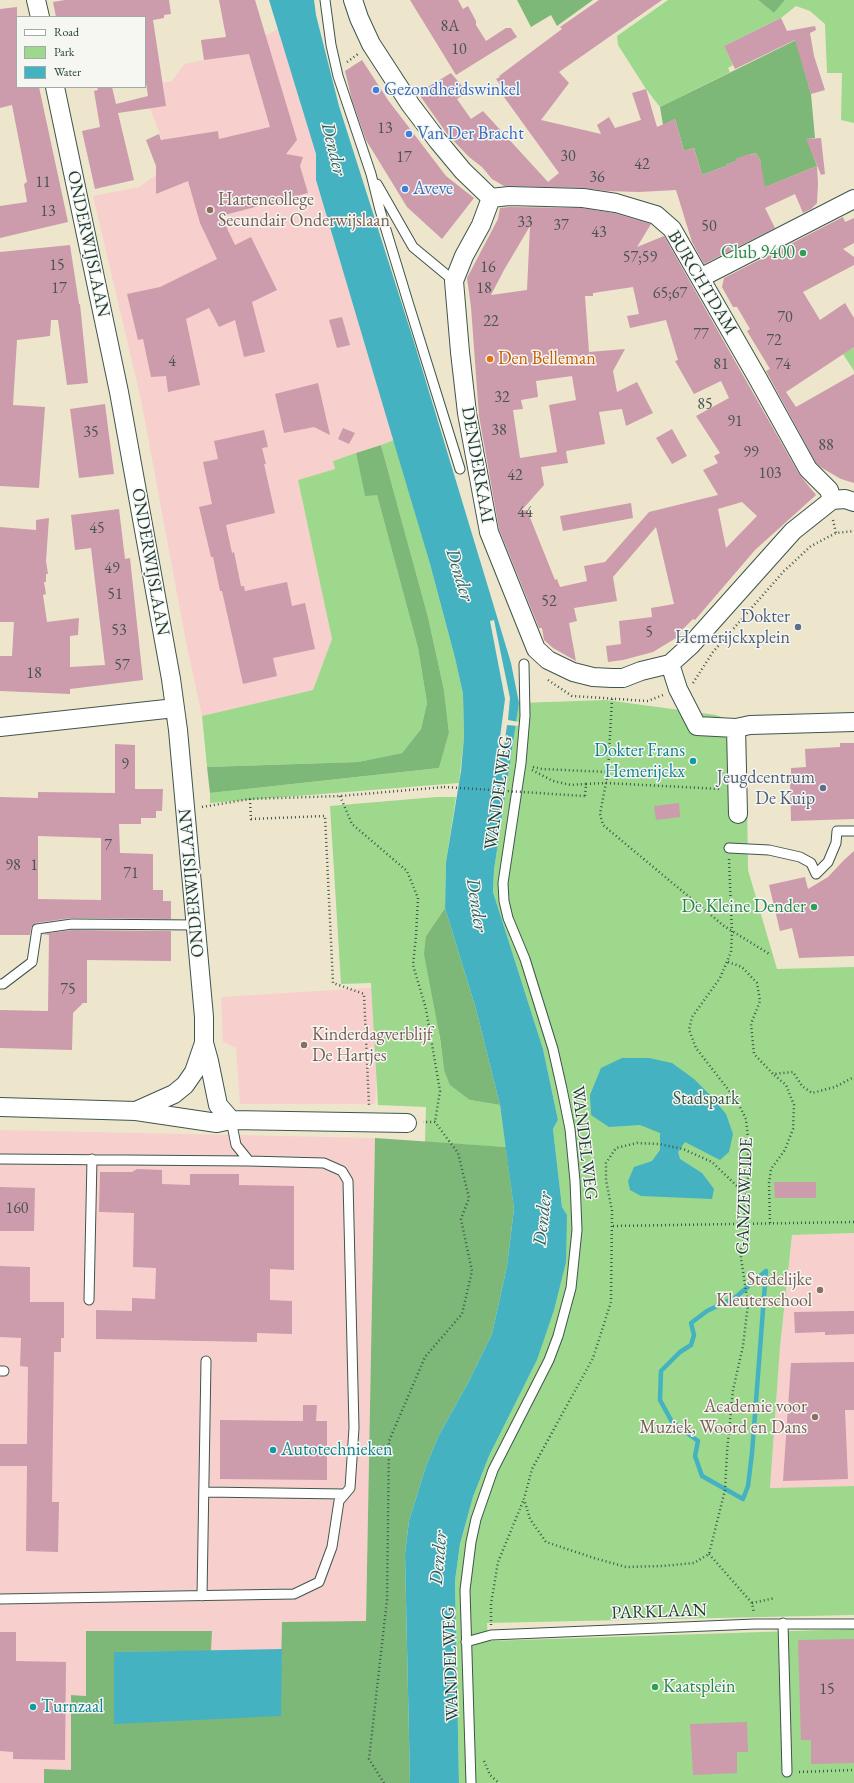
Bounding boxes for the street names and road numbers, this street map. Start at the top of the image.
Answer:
street label: ONDERWIJSLAAN [62,169,114,319]
street label: BURCHTDAM [662,227,742,339]
street label: DENDERKAAI [456,405,498,525]
street label: ONDERWIJSLAAN [126,487,174,637]
street label: WANDELWEG [480,735,518,851]
street label: ONDERWIJSLAAN [175,808,209,958]
street label: WANDELWEG [566,1085,602,1201]
street label: GANZEWEIDE [732,1137,758,1255]
street label: PARKLAAN [611,1600,707,1624]
street label: WANDELWEG [438,1606,464,1722]

